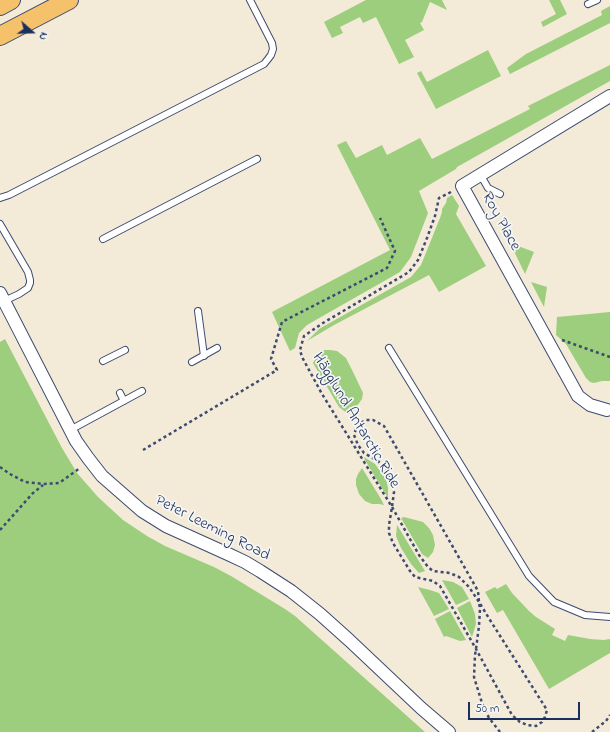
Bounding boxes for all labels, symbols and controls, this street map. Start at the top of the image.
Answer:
north arrow [12,12,52,52]
text: N [34,30,52,42]
street label: Roy Place [476,189,524,255]
street label: Hägglund Antarctic Ride [307,350,403,492]
street label: Peter Leeming Road [151,492,273,566]
scale bar [470,694,582,720]
text: 50 m [475,700,499,718]

